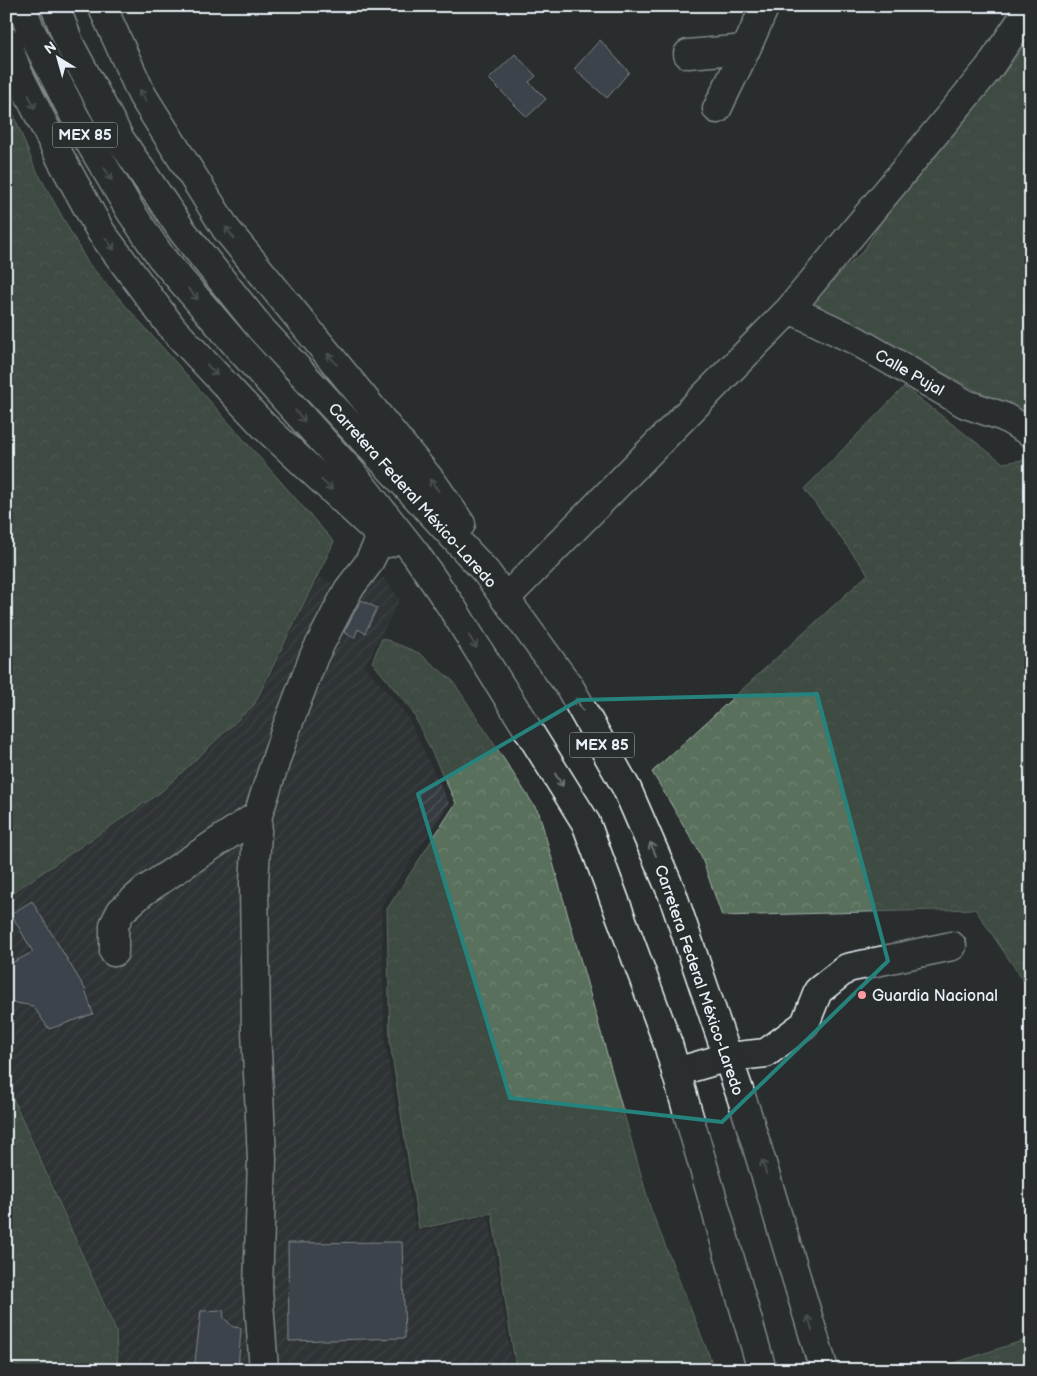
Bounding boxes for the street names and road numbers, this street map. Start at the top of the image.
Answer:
road number: MEX 85 [52,122,118,148]
street label: Calle Pujal [871,346,947,401]
street label: Carretera Federal México-Laredo [324,400,500,592]
road number: MEX 85 [570,732,634,758]
street label: Carretera Federal México-Laredo [650,863,747,1098]

